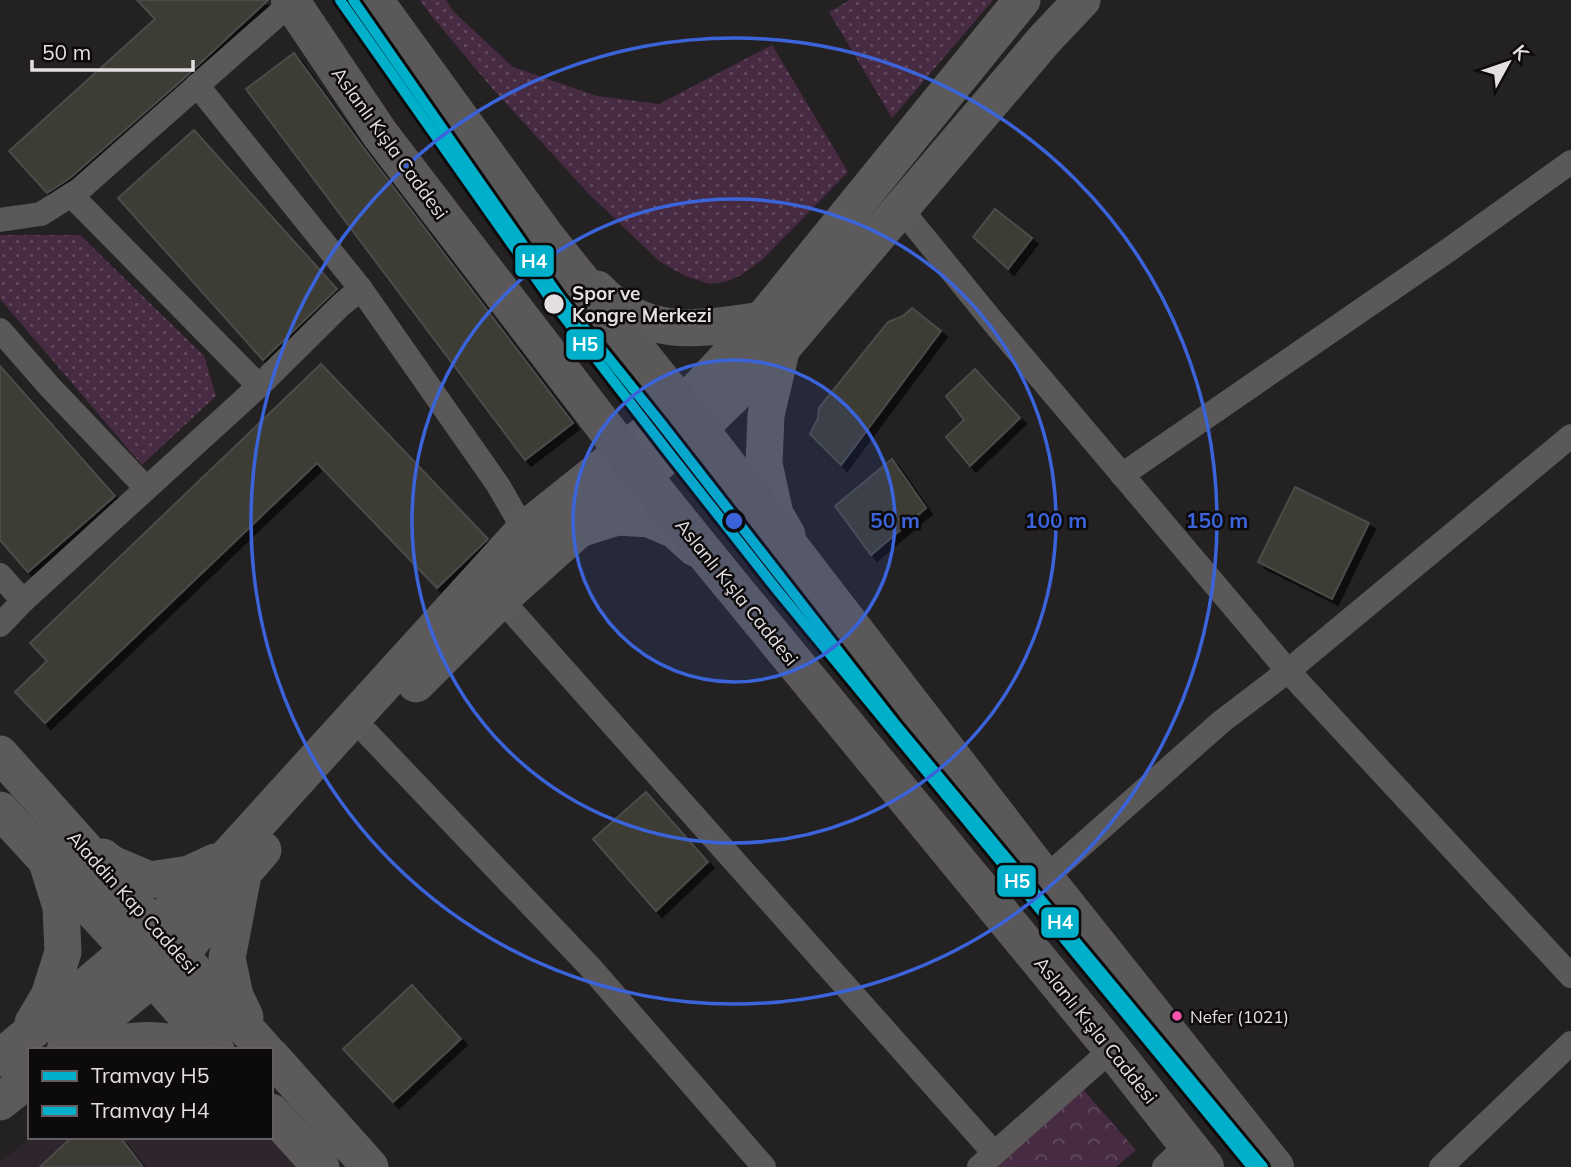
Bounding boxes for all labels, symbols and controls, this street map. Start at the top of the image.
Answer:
scale bar [32,28,192,72]
north arrow [1473,28,1543,98]
text: 50 m [42,39,91,65]
text: K [1508,40,1535,66]
street label: Aslanlı Kışla Caddesi [327,62,453,224]
line badge: H4 [514,244,555,278]
text: H4 [521,249,548,273]
place label: Spor ve Kongre Merkezi [572,281,712,327]
marker: Spor ve Kongre Merkezi [542,292,566,316]
line badge: H5 [565,328,605,361]
text: H5 [572,332,598,356]
text: 50 m [870,507,920,533]
text: 100 m [1025,507,1087,533]
text: 150 m [1186,507,1248,533]
centre of rings [722,509,746,533]
street label: Aslanlı Kışla Caddesi [670,514,804,670]
street label: Aladdin Kap Caddesi [62,825,204,979]
line badge: H5 [996,864,1037,898]
text: H5 [1004,869,1030,893]
line badge: H4 [1040,906,1080,939]
text: H4 [1047,910,1074,934]
street label: Aslanlı Kışla Caddesi [1029,952,1163,1108]
place label: Nefer (1021) [1190,1006,1289,1027]
marker: Nefer (1021) [1170,1009,1184,1023]
legend [28,1048,273,1139]
text: Tramvay H5 [91,1062,209,1088]
text: Tramvay H4 [91,1097,210,1123]

